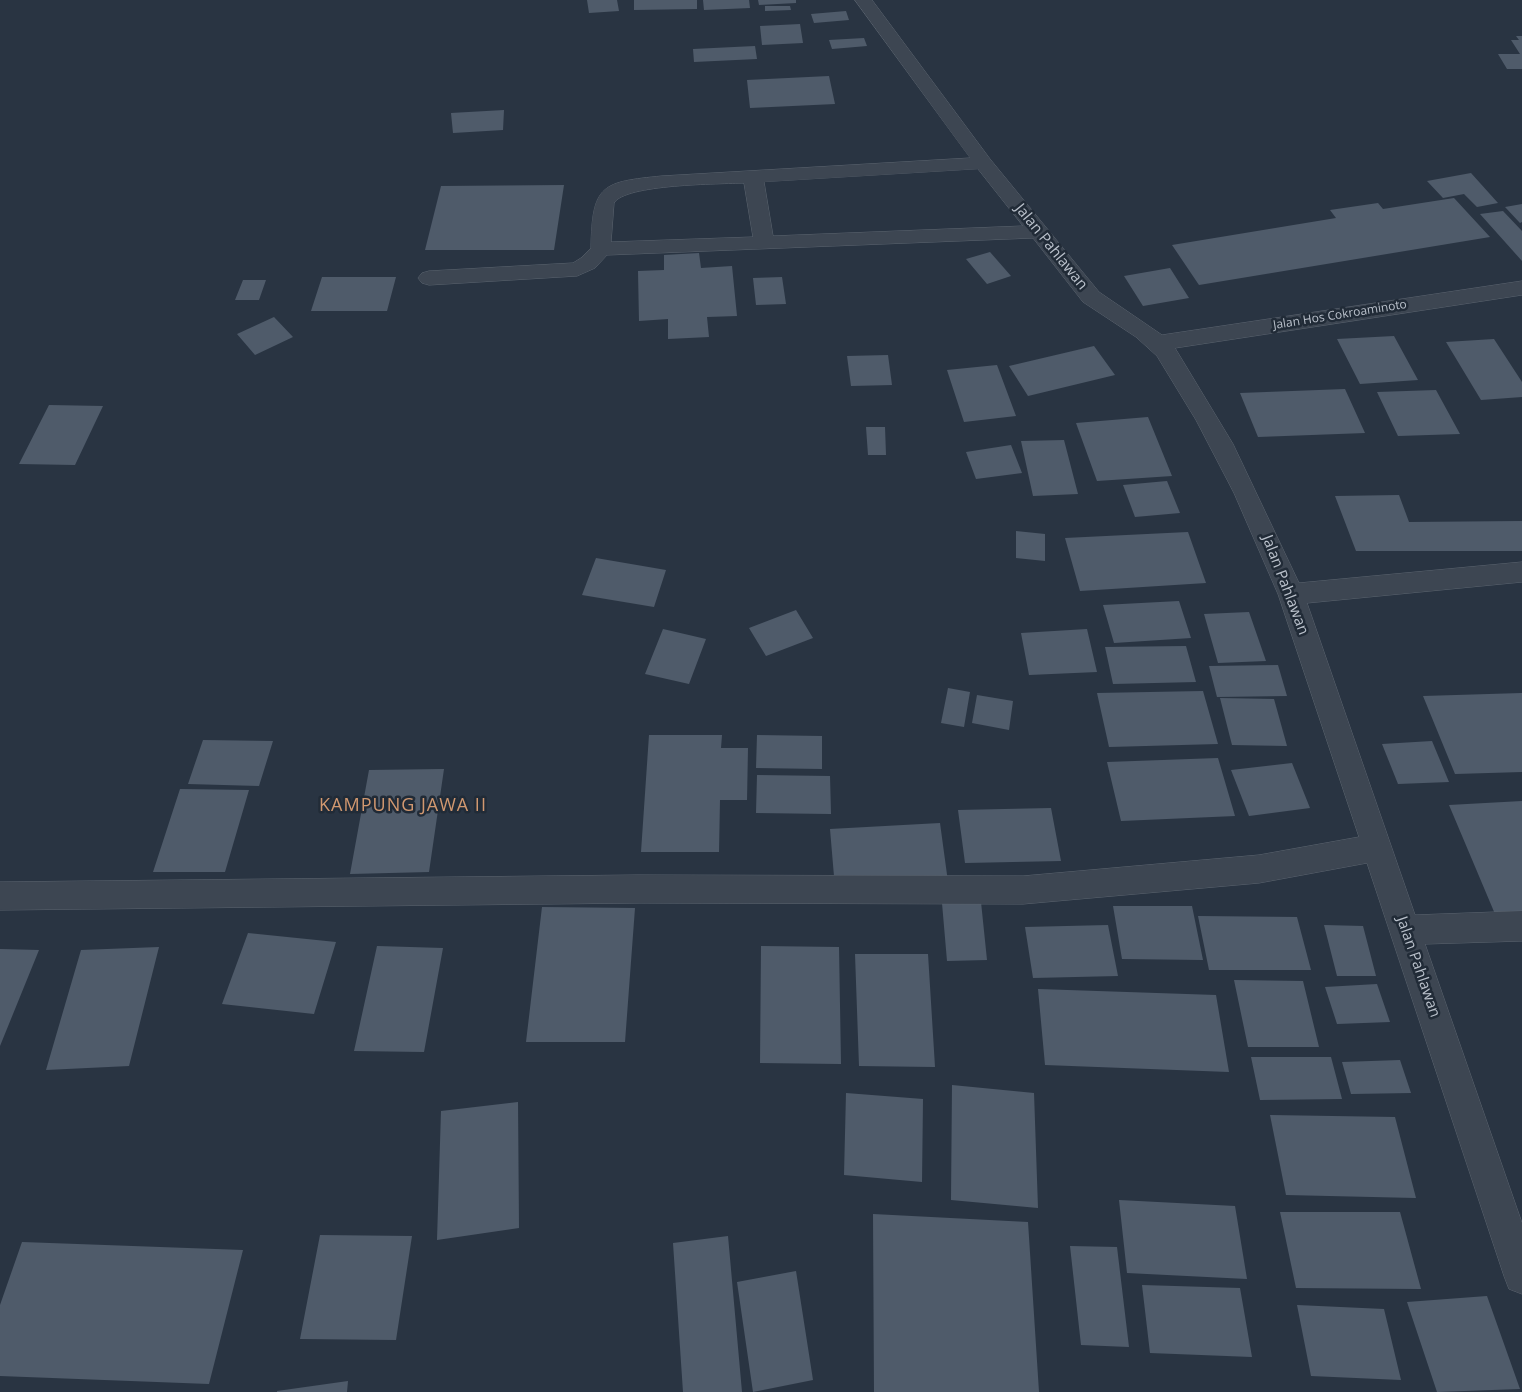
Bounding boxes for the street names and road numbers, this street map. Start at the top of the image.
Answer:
street label: Jalan Pahlawan [1011,200,1091,294]
street label: Jalan Hos Cokroaminoto [1272,297,1408,333]
street label: Jalan Pahlawan [1258,533,1312,637]
street label: Jalan Pahlawan [1392,914,1444,1020]

